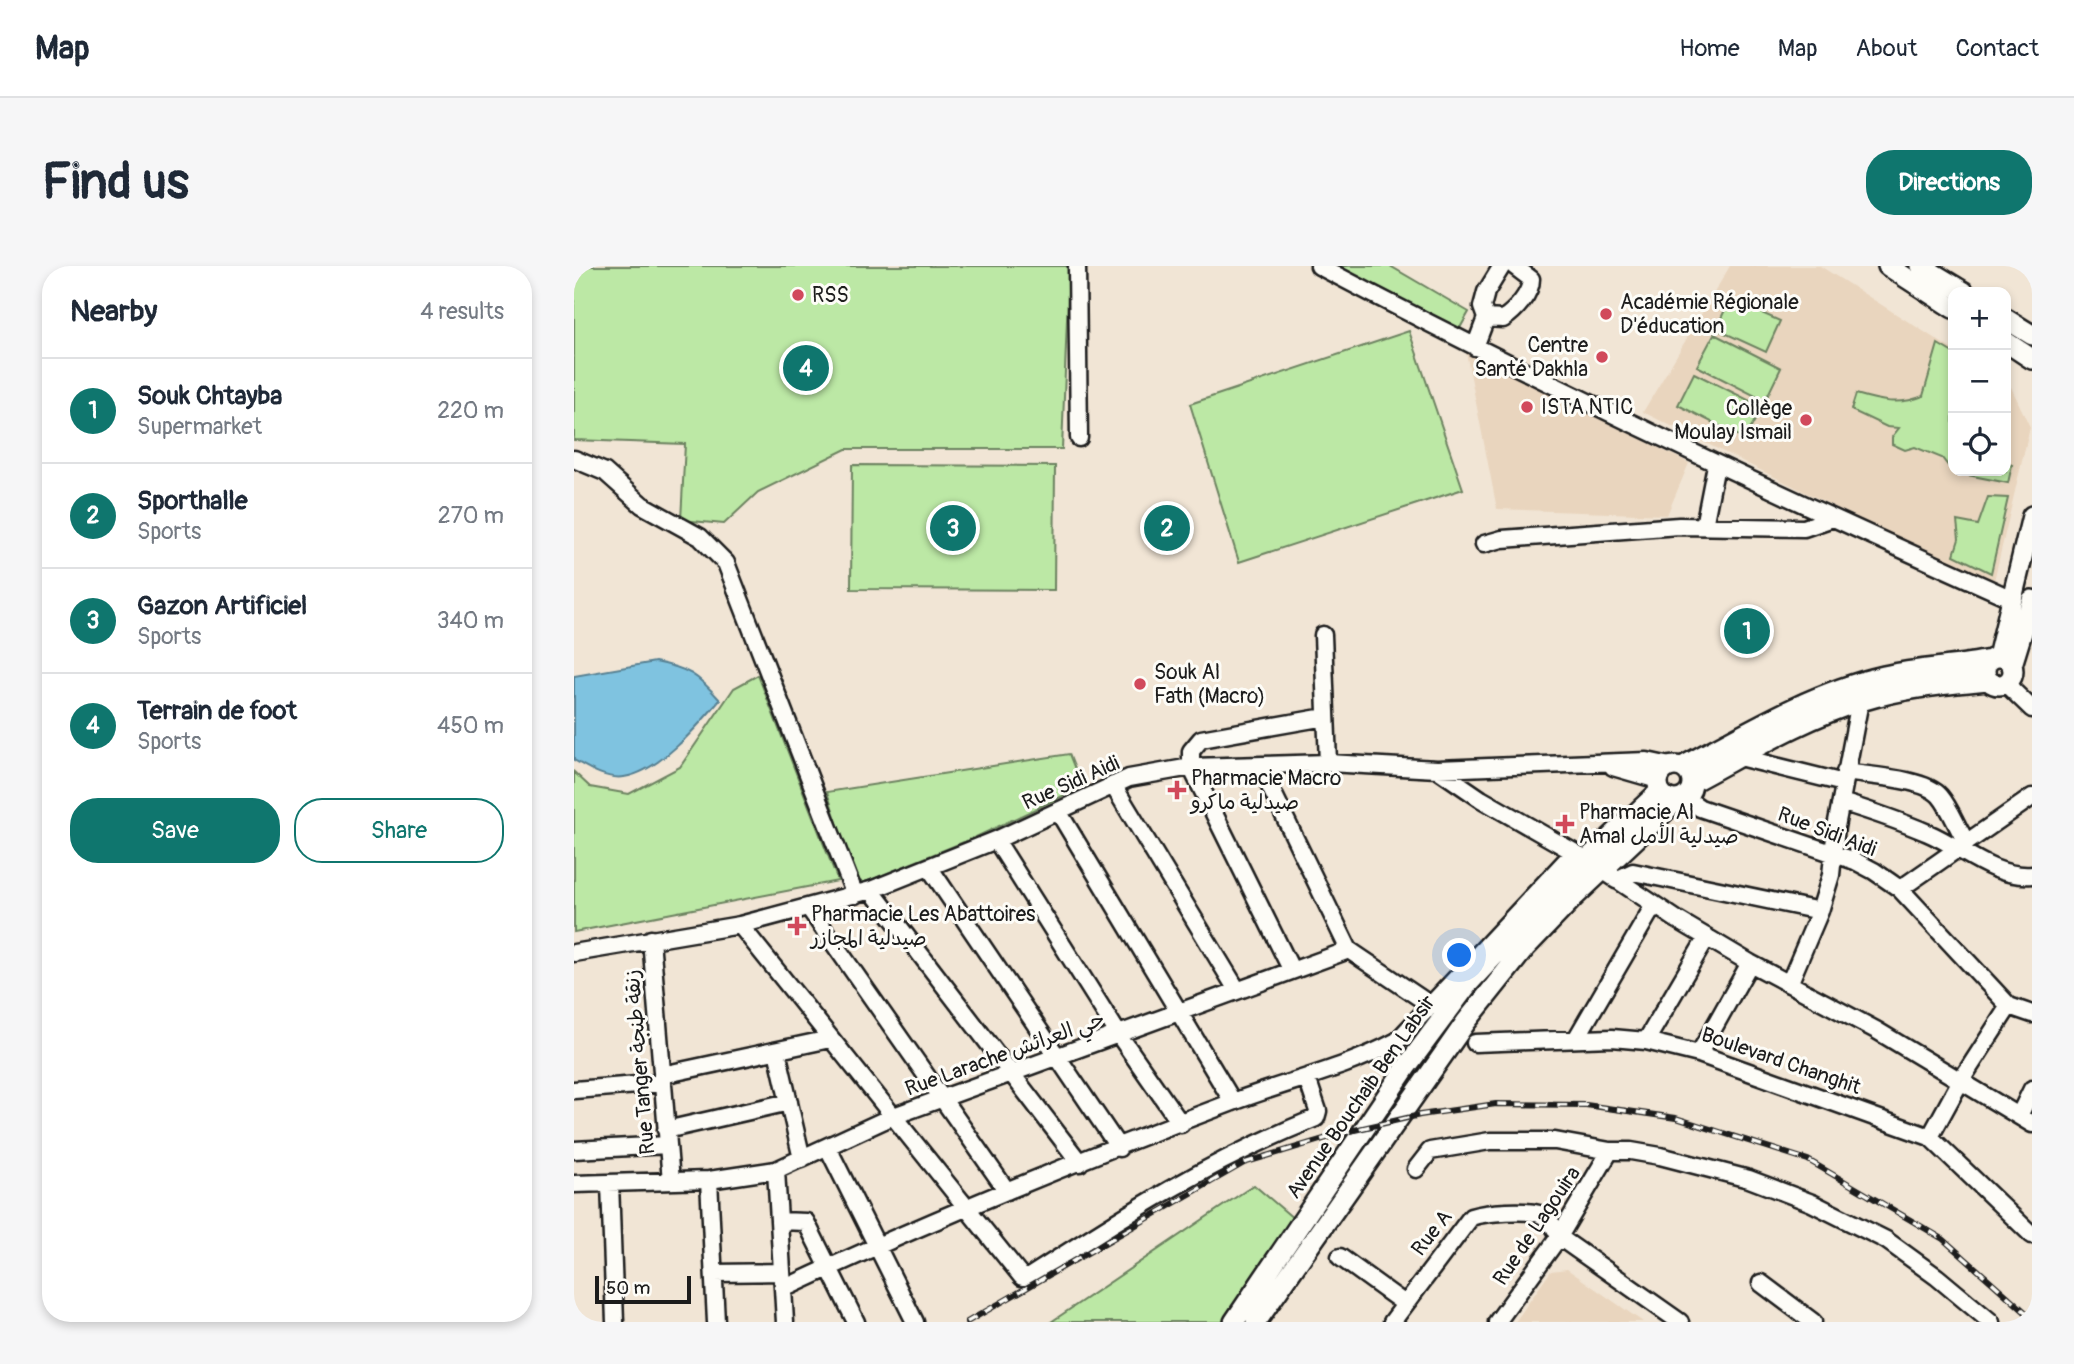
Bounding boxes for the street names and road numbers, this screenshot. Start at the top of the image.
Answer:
street label: Rue Sidi Aidi [1018,749,1124,816]
street label: Rue Sidi Aidi [1774,801,1880,863]
street label: Rue Tanger زنقة طنجة [618,968,662,1156]
street label: Avenue Bouchaib Ben Labsir [1280,990,1442,1204]
street label: Rue Larache حي العرائش [901,1005,1110,1107]
street label: Boulevard Changhit [1698,1021,1865,1101]
street label: Rue de Lagouira [1487,1161,1587,1291]
street label: Rue A [1406,1204,1458,1262]

